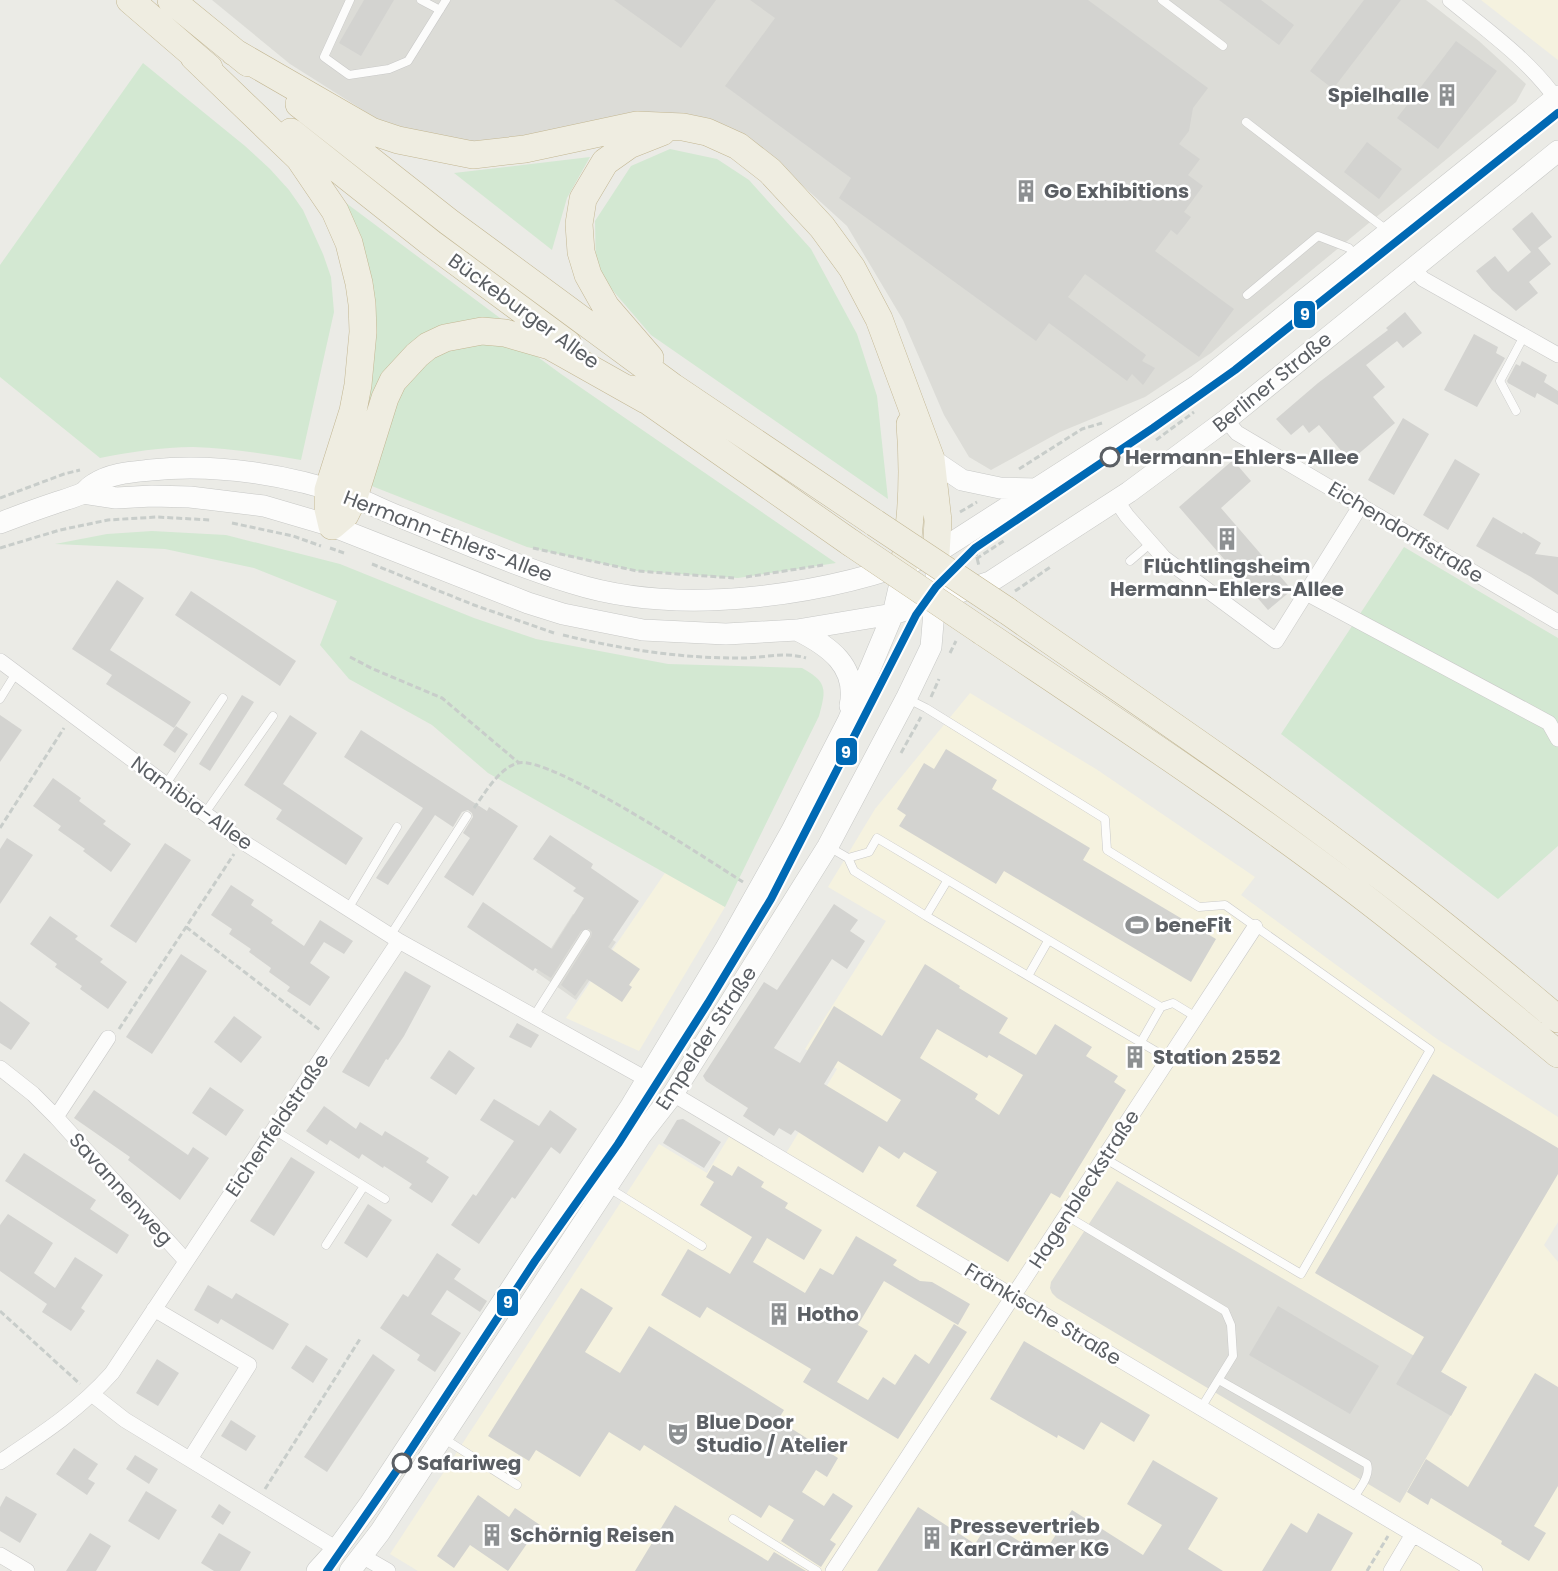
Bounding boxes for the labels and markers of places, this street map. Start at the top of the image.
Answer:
place label: Spielhalle [1328,81,1429,109]
building icon: Spielhalle [1434,82,1460,108]
place label: Go Exhibitions [1044,177,1189,205]
building icon: Go Exhibitions [1013,178,1039,204]
place label: Hermann-Ehlers-Allee [1125,443,1359,471]
marker: Hermann-Ehlers-Allee [1100,447,1120,467]
building icon: Flüchtlingsheim Hermann-Ehlers-Allee [1214,526,1240,552]
place label: Flüchtlingsheim Hermann-Ehlers-Allee [1110,552,1344,603]
place label: beneFit [1155,911,1232,939]
sports icon: beneFit [1124,912,1150,938]
place label: Station 2552 [1153,1043,1280,1071]
building icon: Station 2552 [1122,1044,1148,1070]
place label: Hotho [797,1300,859,1328]
building icon: Hotho [766,1301,792,1327]
place label: Blue Door Studio / Atelier [696,1408,848,1459]
theatre icon: Blue Door Studio / Atelier [665,1421,691,1447]
place label: Safariweg [417,1449,521,1477]
marker: Safariweg [392,1453,412,1473]
place label: Pressevertrieb Karl Crämer KG [950,1512,1109,1563]
place label: Schörnig Reisen [510,1521,675,1549]
building icon: Schörnig Reisen [479,1522,505,1548]
building icon: Pressevertrieb Karl Crämer KG [919,1525,945,1551]

